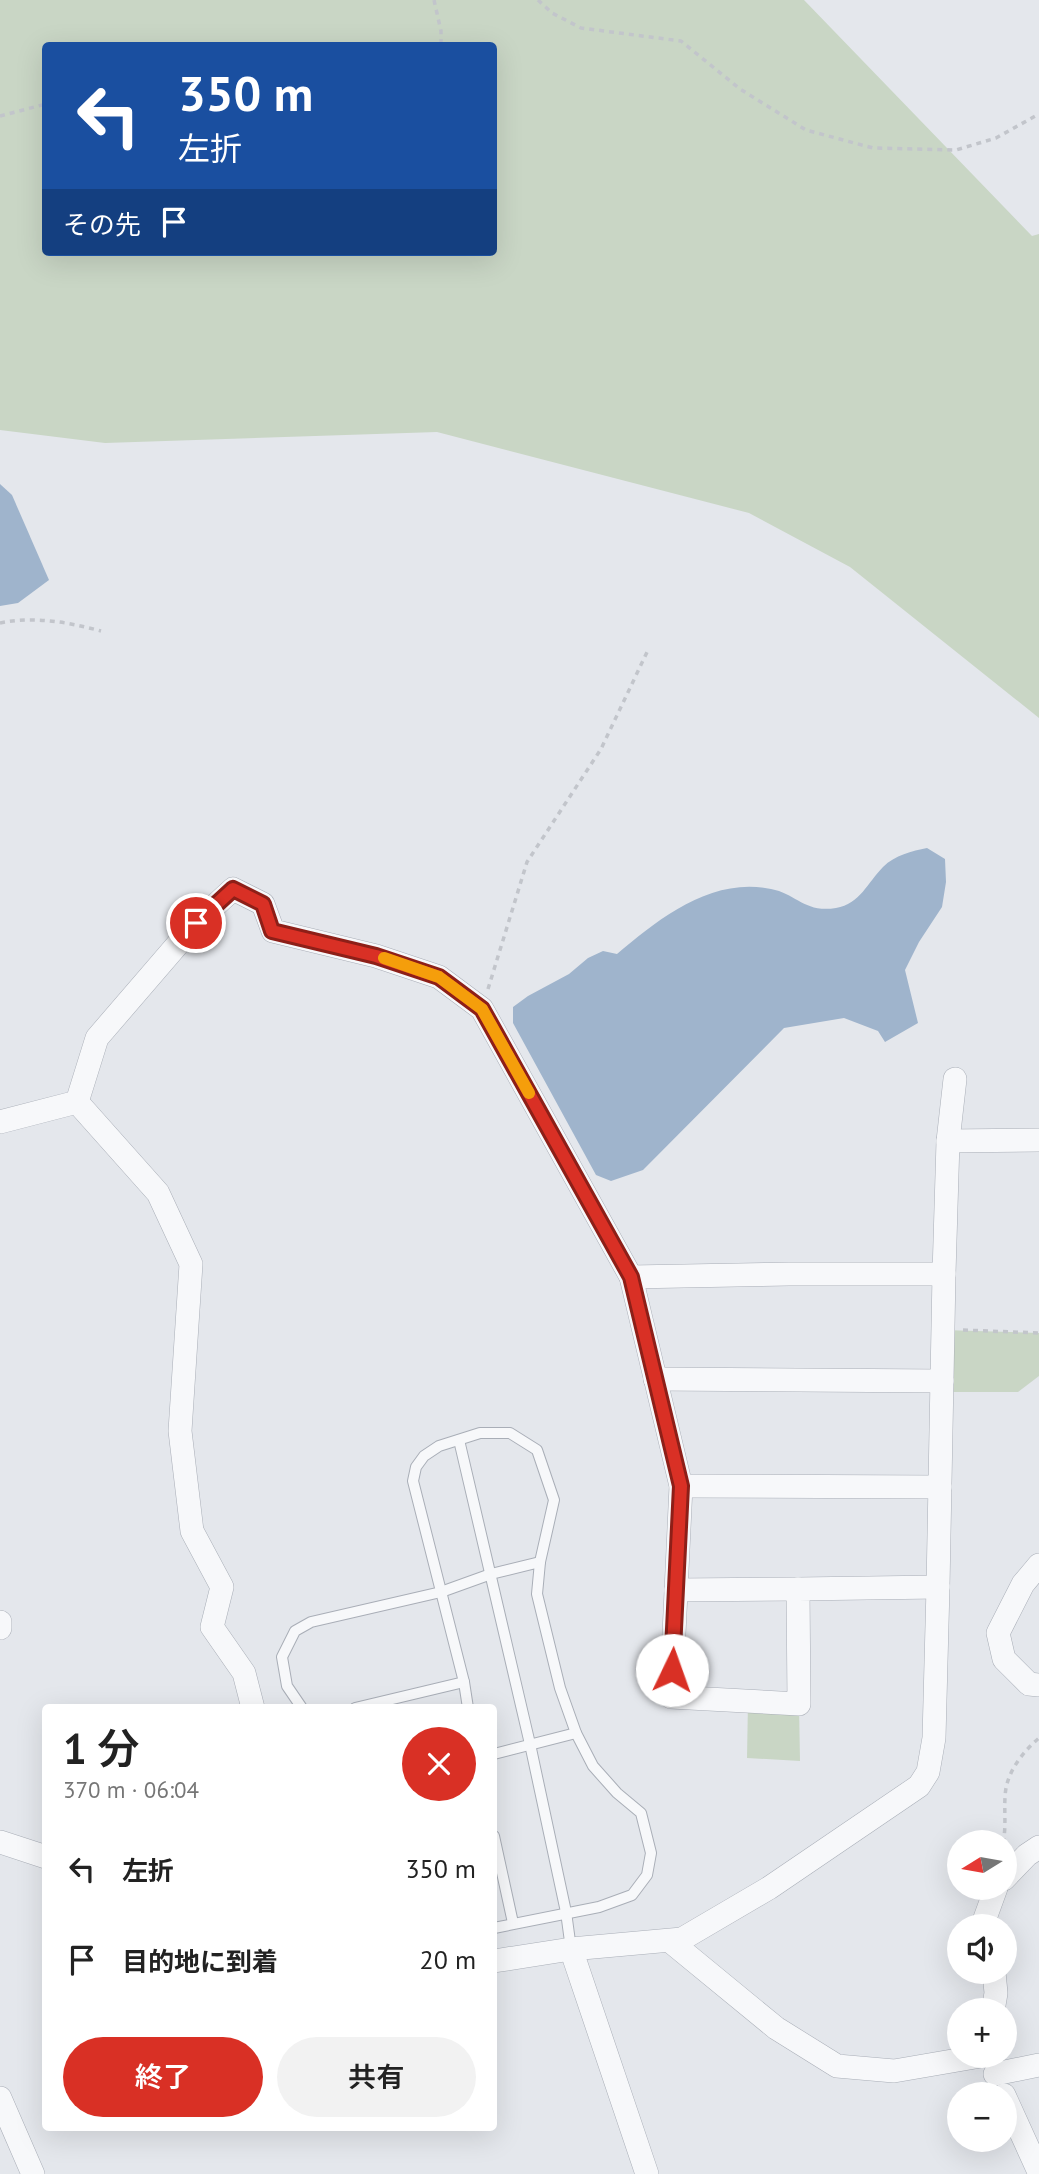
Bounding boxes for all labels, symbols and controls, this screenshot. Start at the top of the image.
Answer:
text: 350 m [178,61,313,125]
icon: left [63,70,154,161]
text: 左折 [178,127,242,169]
icon: arrive [155,203,193,241]
text: その先 [63,208,141,241]
pin [166,893,226,953]
icon: arrive [177,904,215,942]
position arrow [635,1633,709,1707]
text: 1 分 [63,1721,139,1776]
button: close [402,1727,476,1801]
text: 370 m · 06:04 [63,1775,199,1804]
north arrow [947,1830,1017,1900]
map controls [947,1830,1017,2152]
icon: left [63,1850,101,1888]
text: 350 m [405,1852,476,1885]
text: 左折 [122,1854,174,1887]
button: sound [947,1914,1017,1984]
icon: arrive [63,1941,101,1979]
text: 20 m [420,1943,476,1976]
text: 目的地に到着 [122,1945,278,1978]
button: + [947,1998,1017,2068]
button: 終了 [63,2037,263,2117]
button: 共有 [277,2037,476,2117]
button: − [947,2082,1017,2152]

